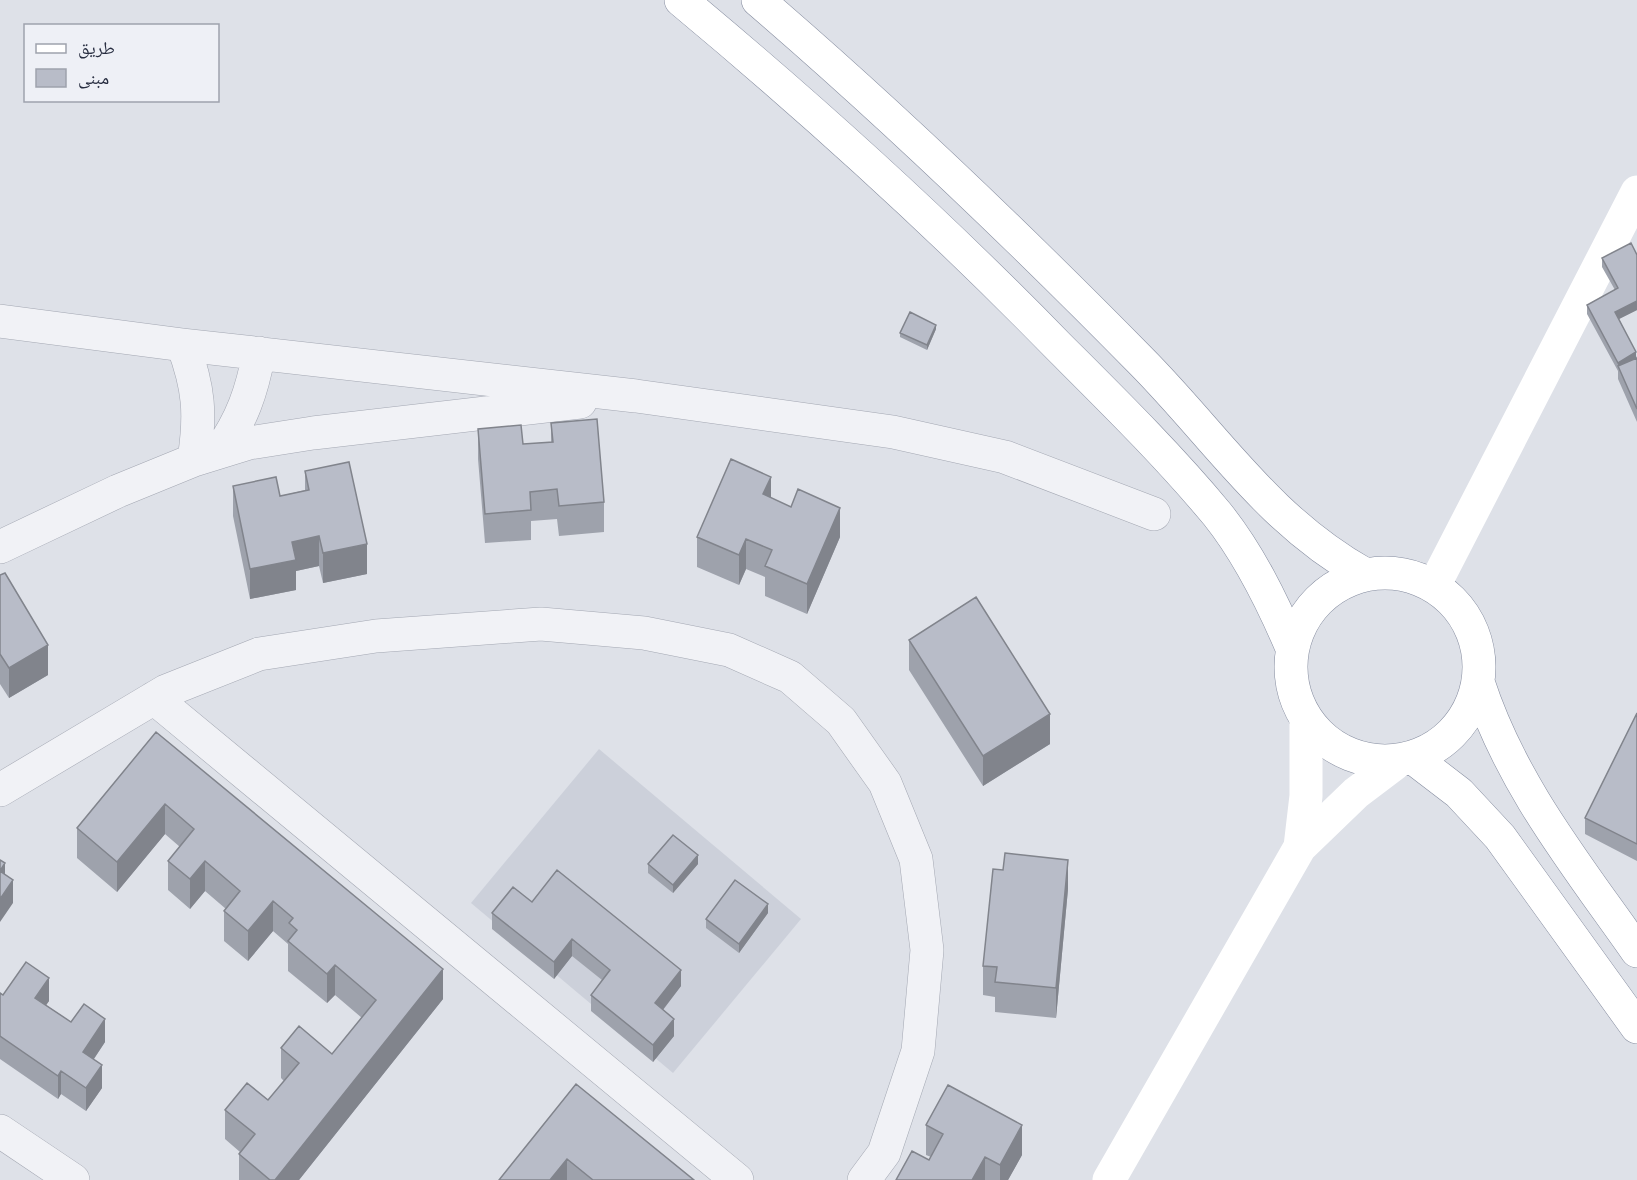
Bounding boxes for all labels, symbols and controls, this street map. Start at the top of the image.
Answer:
legend [24,24,219,102]
text: طريق [78,36,115,59]
text: مبنى [78,66,109,89]

